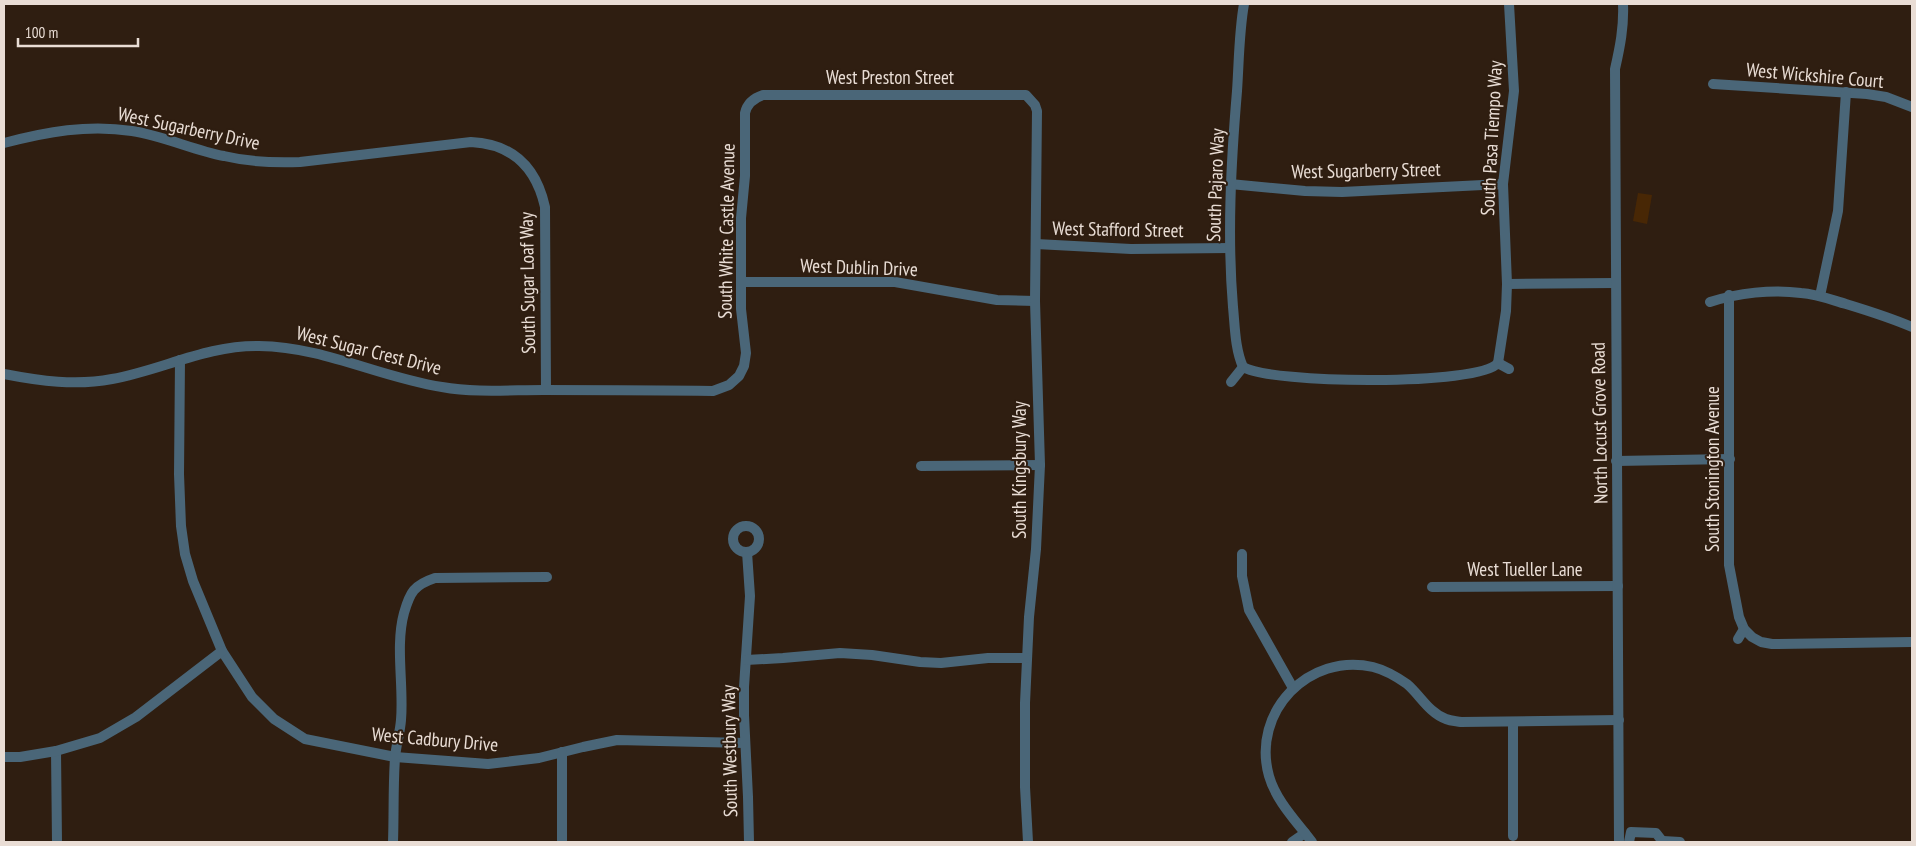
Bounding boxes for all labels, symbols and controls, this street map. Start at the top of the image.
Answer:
scale bar [18,15,138,47]
text: 100 m [25,23,58,42]
street label: West Wickshire Court [1745,57,1885,93]
street label: South Pasa Tiempo Way [1475,59,1507,216]
street label: West Preston Street [826,65,955,89]
street label: West Sugarberry Drive [116,101,262,155]
street label: South Pajaro Way [1201,127,1229,242]
street label: South White Castle Avenue [712,143,740,319]
street label: West Sugarberry Street [1291,157,1442,183]
street label: South Sugar Loaf Way [514,211,540,354]
street label: West Stafford Street [1052,216,1185,242]
street label: West Dublin Drive [800,253,918,281]
street label: West Sugar Crest Drive [294,320,444,380]
street label: North Locust Grove Road [1586,342,1612,504]
street label: South Stonington Avenue [1700,386,1724,552]
street label: South Kingsbury Way [1007,400,1031,539]
street label: West Tueller Lane [1467,557,1583,581]
street label: South Westbury Way [716,684,742,817]
street label: West Cadbury Drive [371,722,499,756]

